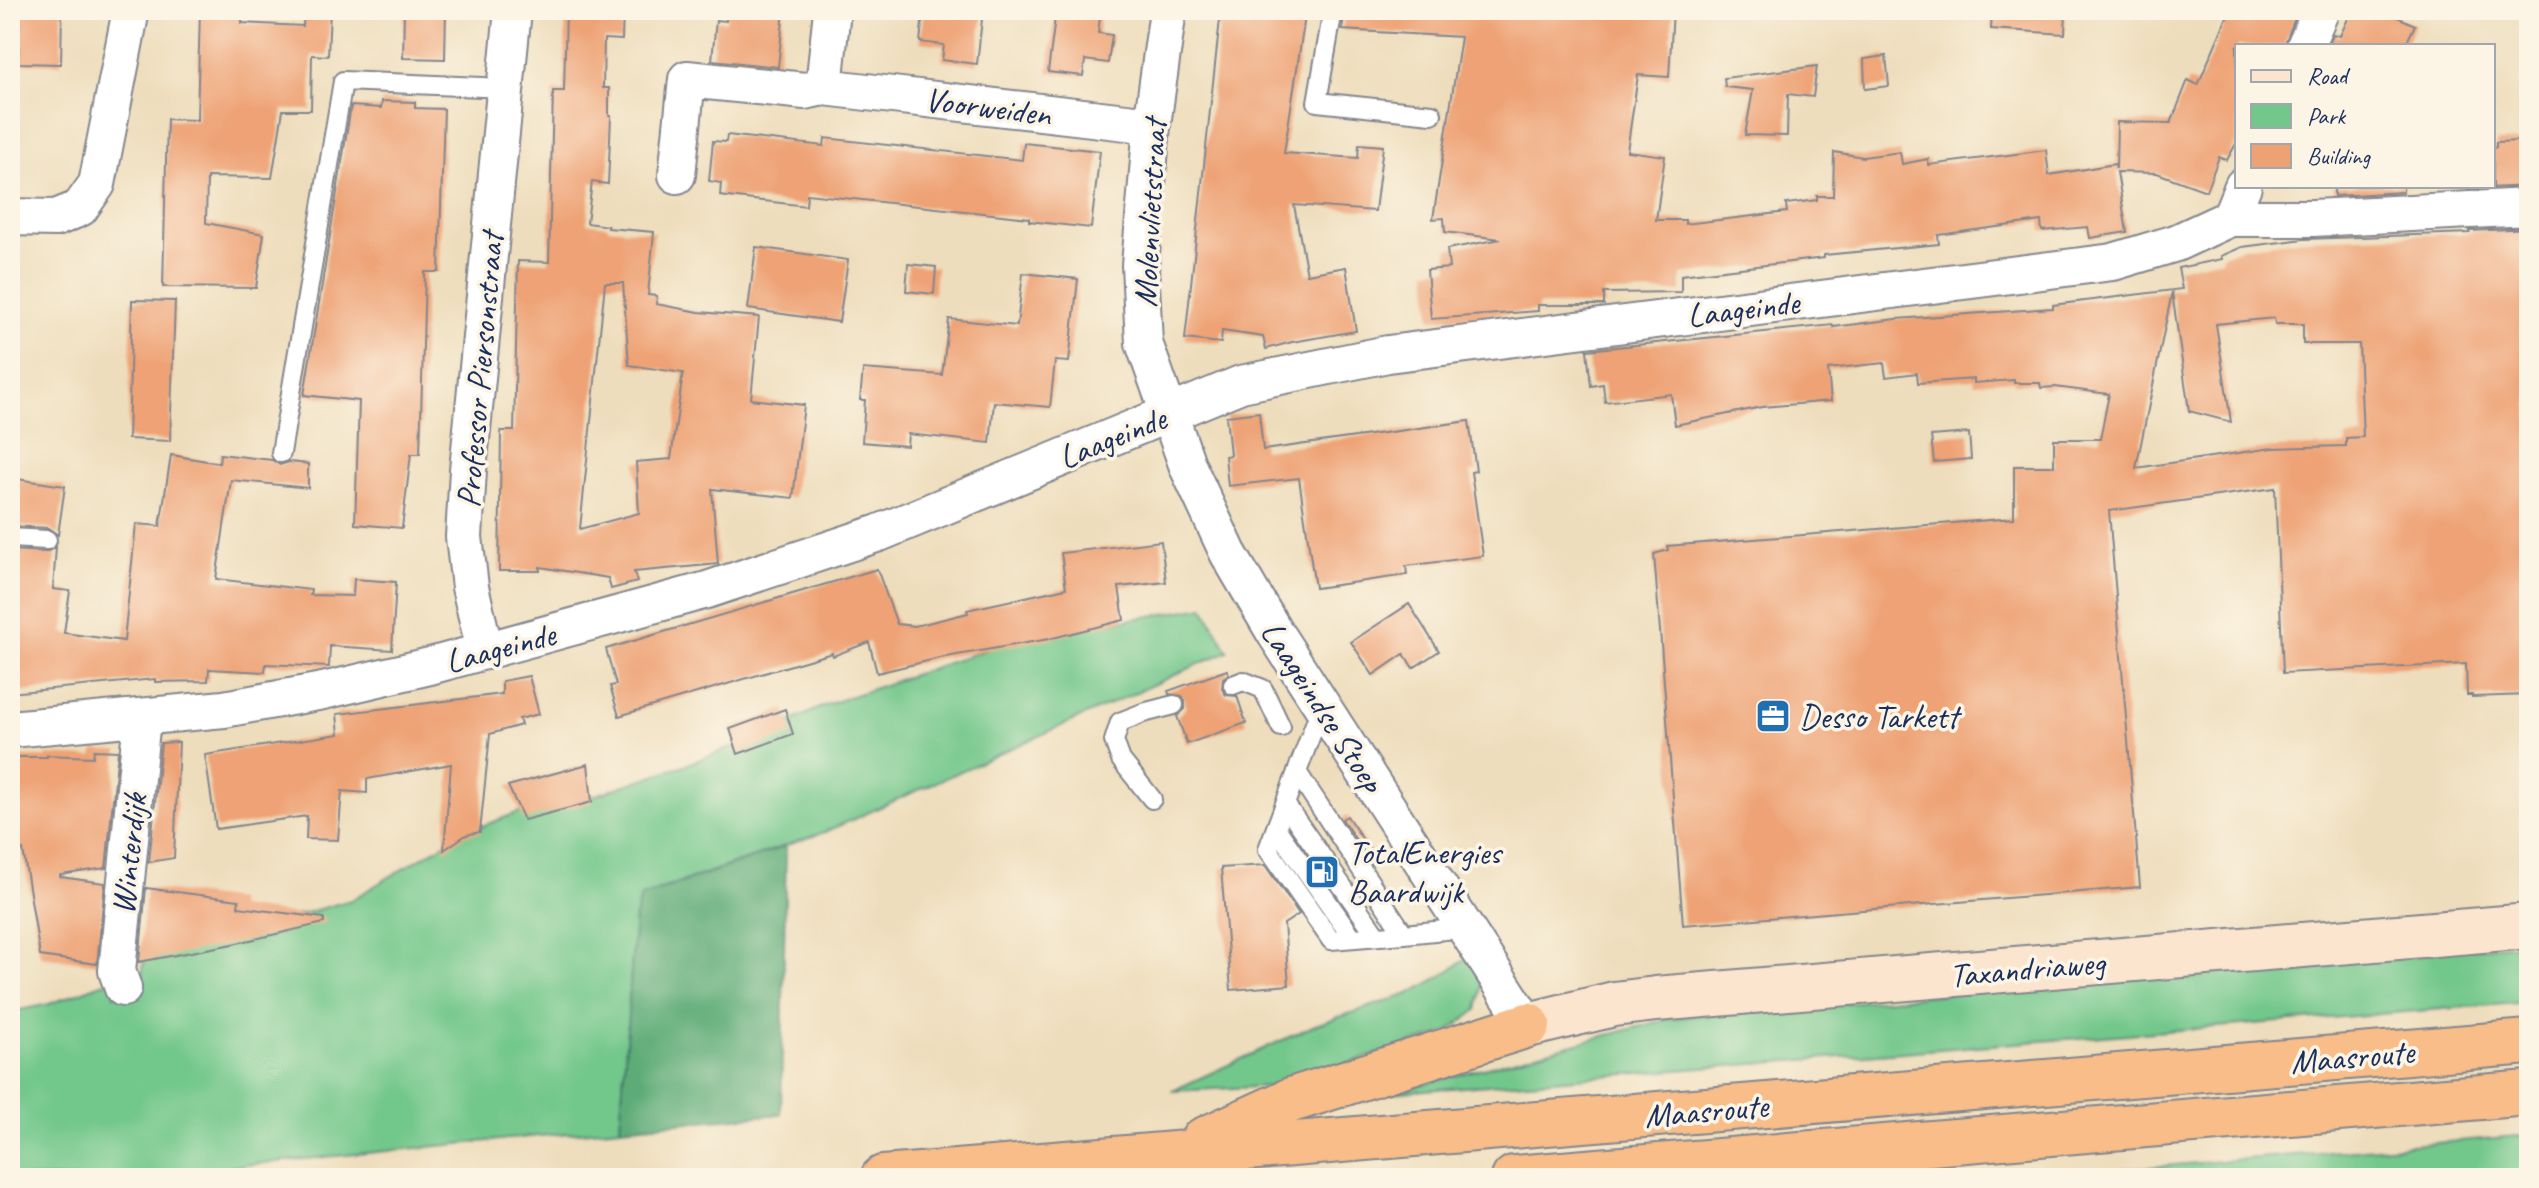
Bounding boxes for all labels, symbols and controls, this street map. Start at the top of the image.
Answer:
legend [2235,44,2495,188]
text: Road [2307,61,2351,91]
street label: Voorweiden [922,77,1055,136]
text: Park [2307,101,2347,131]
street label: Molenvlietstraat [1123,113,1176,308]
text: Building [2307,141,2372,171]
street label: Professor Piersonstraat [446,226,513,509]
street label: Laageinde [1685,280,1803,337]
street label: Laageinde [1052,396,1174,478]
street label: Laageinde [440,612,562,683]
street label: Laageindse Stoep [1251,613,1395,802]
place label: Desso Tarkett [1799,695,1963,738]
office icon: Desso Tarkett [1754,697,1792,735]
street label: Winterdijk [101,789,156,916]
place label: TotalEnergies Baardwijk [1348,831,1504,913]
fuel station icon: TotalEnergies Baardwijk [1303,853,1341,891]
street label: Taxandriaweg [1948,940,2108,997]
street label: Maasroute [2289,1030,2417,1083]
street label: Maasroute [1643,1084,1771,1137]

